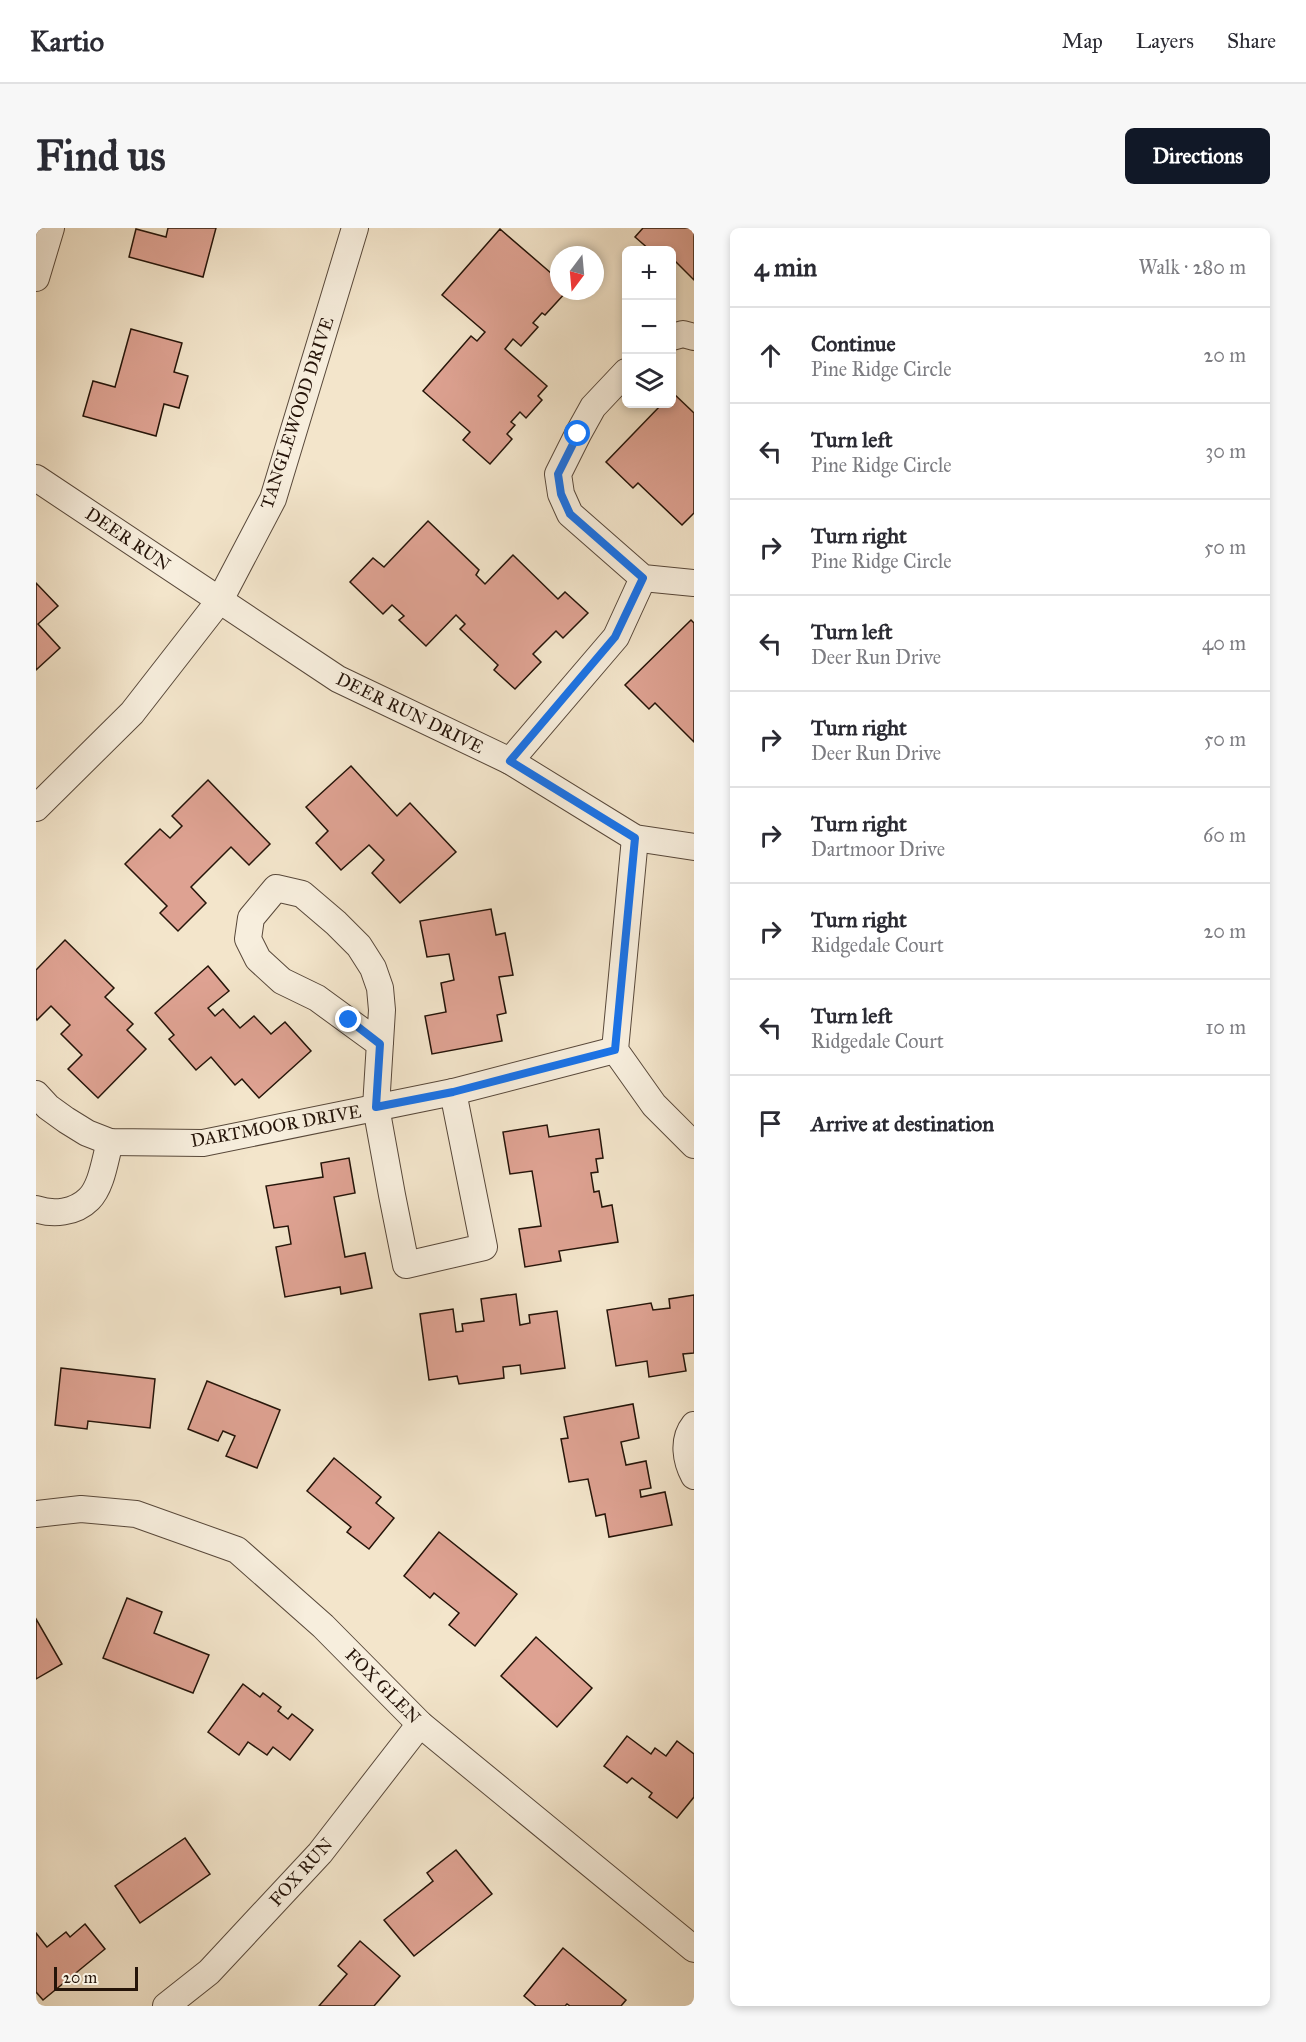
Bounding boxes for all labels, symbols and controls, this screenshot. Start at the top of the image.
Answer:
text: Kartio [30,24,104,59]
text: Map [1062,28,1103,54]
text: Layers [1136,28,1194,54]
text: Share [1227,28,1276,54]
button: Directions [1125,128,1270,184]
text: Find us [36,130,166,182]
north arrow [550,246,604,300]
map controls [622,246,676,408]
button: + [622,246,676,300]
text: 4 min [754,251,817,283]
text: Walk · 280 m [1139,255,1246,279]
button: − [622,300,676,354]
street label: TANGLEWOOD DRIVE [256,314,338,512]
text: Continue [811,330,896,357]
icon: ahead [754,339,787,372]
text: 20 m [1203,343,1246,367]
button: layers [622,354,676,408]
text: Pine Ridge Circle [811,357,952,381]
route start [564,420,590,446]
text: Turn left [811,426,893,453]
icon: left [754,435,787,468]
text: 30 m [1205,439,1246,463]
text: Pine Ridge Circle [811,453,952,477]
street label: DEER RUN [81,503,175,575]
text: Turn right [811,522,907,549]
icon: right [754,531,787,564]
text: 50 m [1204,535,1246,559]
text: Pine Ridge Circle [811,549,952,573]
text: Turn left [811,618,893,645]
icon: left [754,627,787,660]
text: 40 m [1202,631,1246,655]
text: Deer Run Drive [811,645,941,669]
street label: DEER RUN DRIVE [333,668,487,758]
text: Turn right [811,714,907,741]
icon: right [754,723,787,756]
text: 50 m [1204,727,1246,751]
text: Deer Run Drive [811,741,941,765]
text: Turn right [811,810,907,837]
icon: right [754,819,787,852]
text: 60 m [1203,823,1246,847]
text: Dartmoor Drive [811,837,945,861]
text: Turn right [811,906,907,933]
icon: right [754,915,787,948]
text: 20 m [1203,919,1246,943]
text: Ridgedale Court [811,933,944,957]
text: Turn left [811,1002,893,1029]
route end [335,1006,361,1032]
icon: left [754,1011,787,1044]
text: 10 m [1205,1015,1246,1039]
text: Ridgedale Court [811,1029,944,1053]
street label: DARTMOOR DRIVE [189,1100,363,1152]
icon: arrive [754,1107,787,1140]
text: Arrive at destination [811,1110,994,1137]
street label: FOX GLEN [341,1644,425,1728]
street label: FOX RUN [265,1833,337,1911]
scale bar [54,1964,138,1992]
text: 20 m [63,1968,97,1987]

